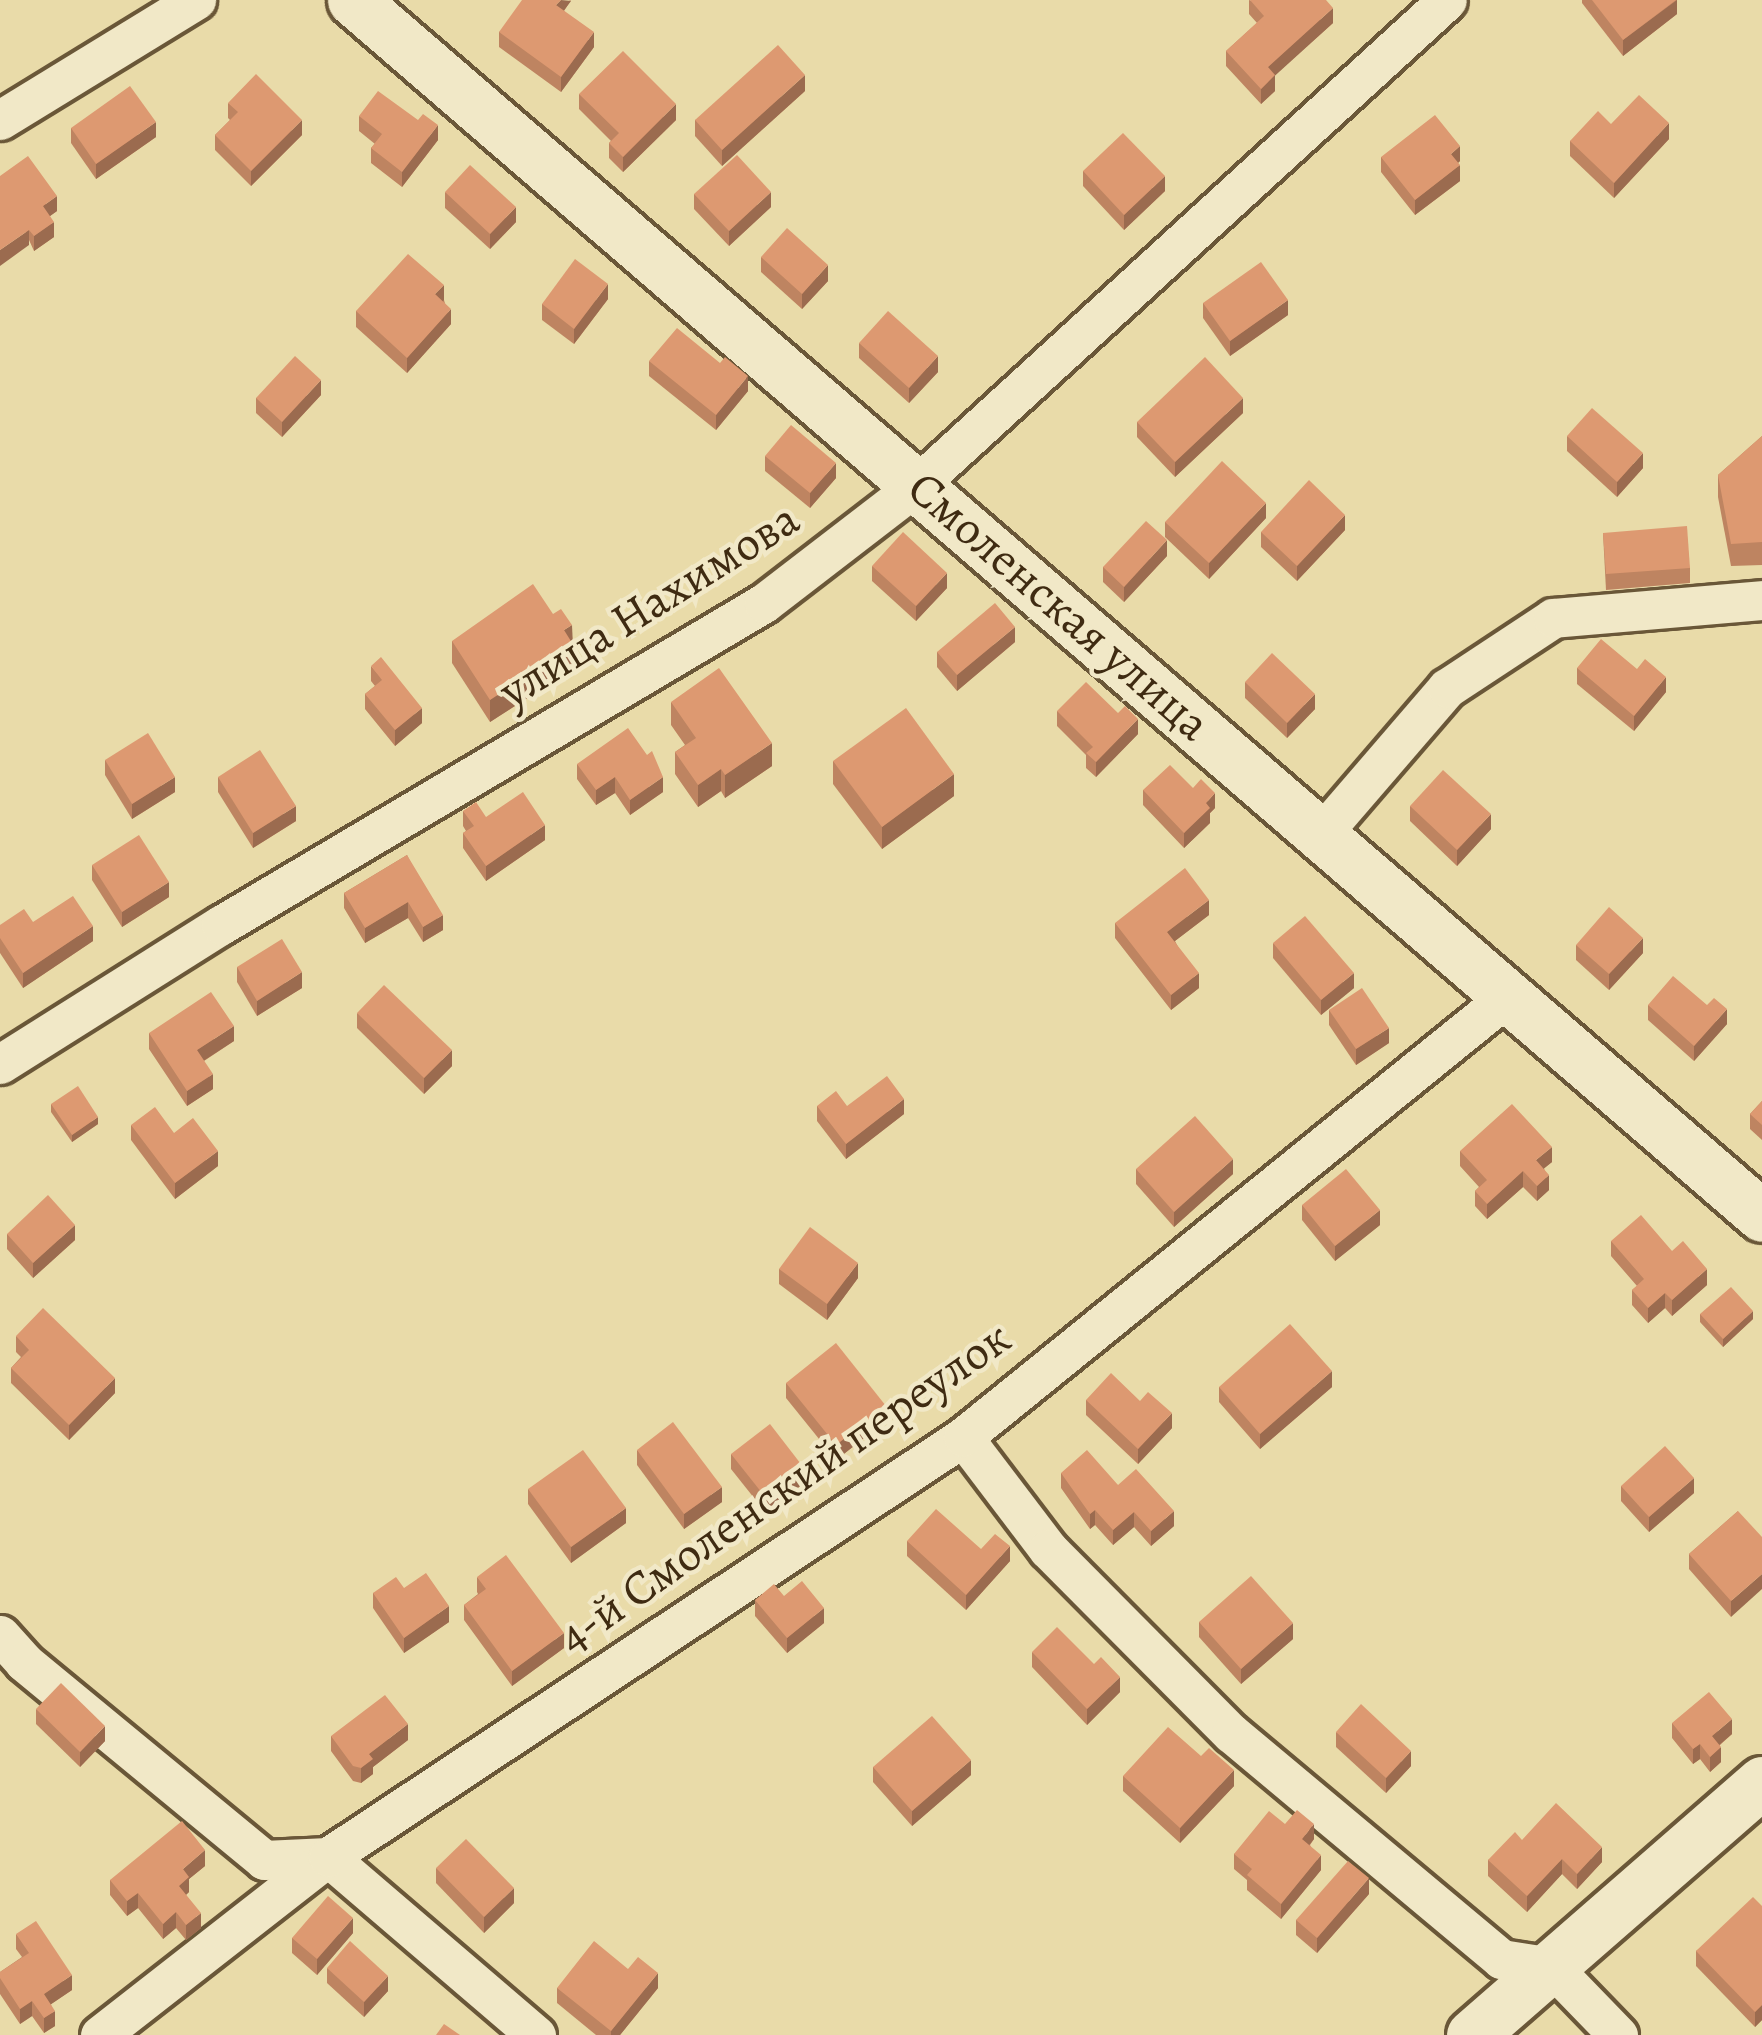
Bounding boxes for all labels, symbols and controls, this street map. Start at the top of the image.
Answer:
street label: Смоленская улица [896,459,1222,753]
street label: улица Нахимова [489,490,809,720]
street label: 4-й Смоленский переулок [547,1309,1021,1665]

